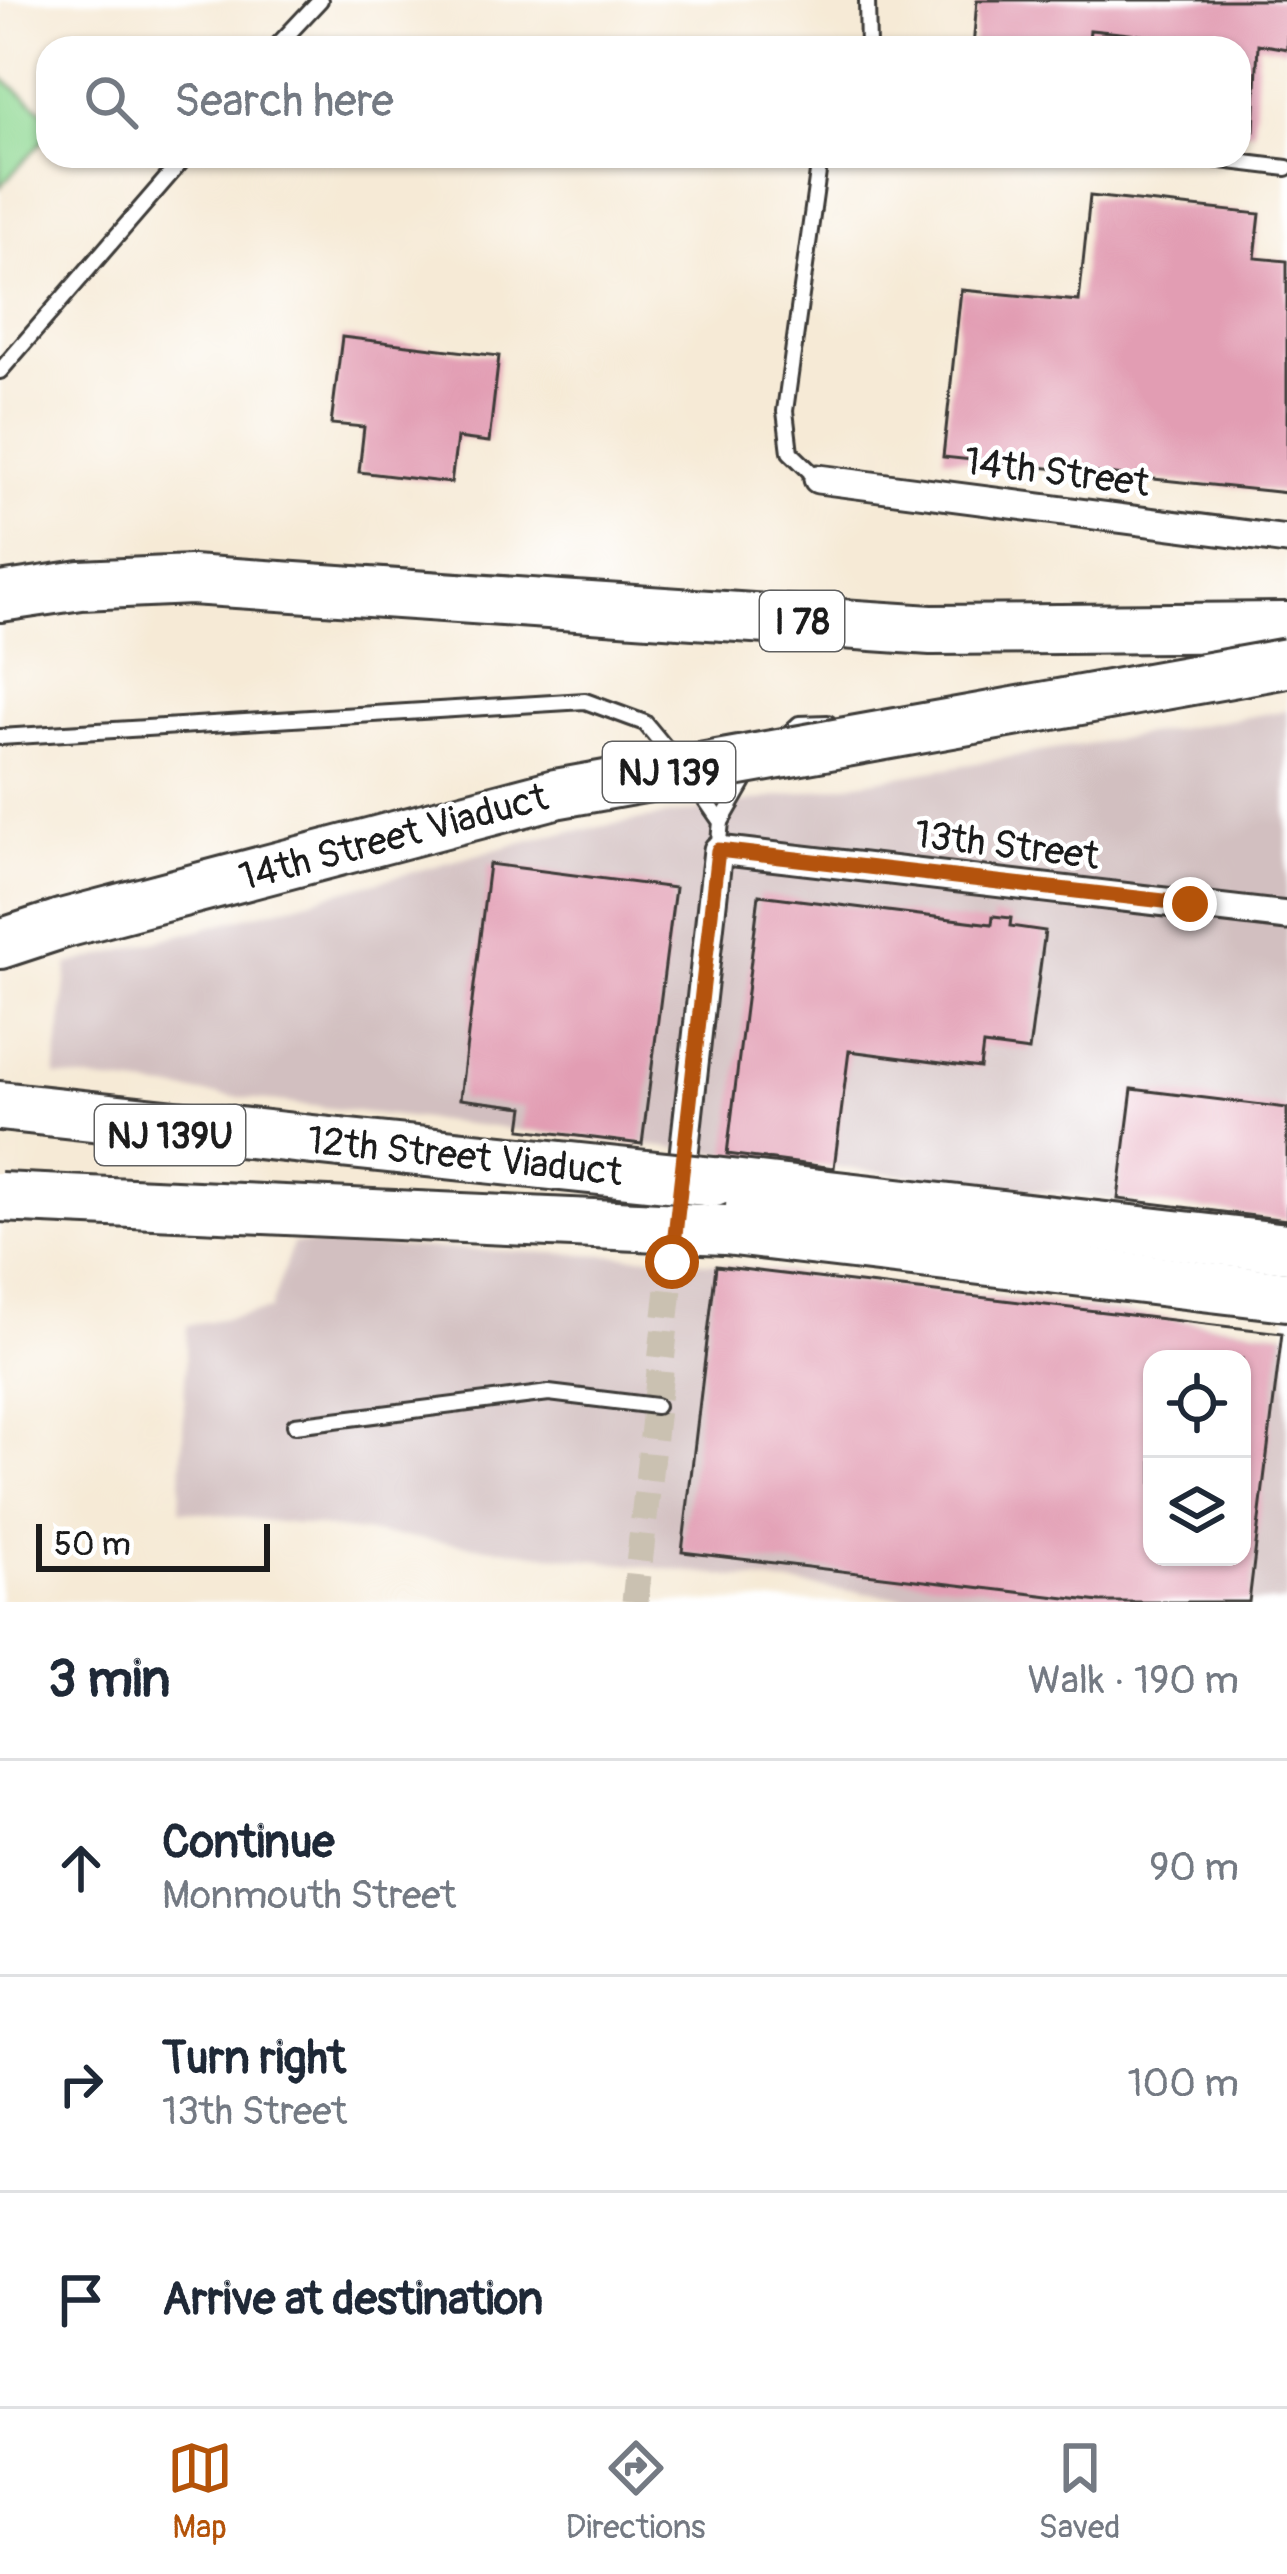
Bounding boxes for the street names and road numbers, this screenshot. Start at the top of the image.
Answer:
street label: 14th Street [961,437,1152,508]
road number: I 78 [760,591,844,651]
road number: NJ 139 [603,742,735,802]
street label: 14th Street Viaduct [234,773,553,902]
street label: 13th Street [912,810,1102,881]
road number: NJ 139U [95,1105,245,1165]
street label: 12th Street Viaduct [305,1116,625,1197]

